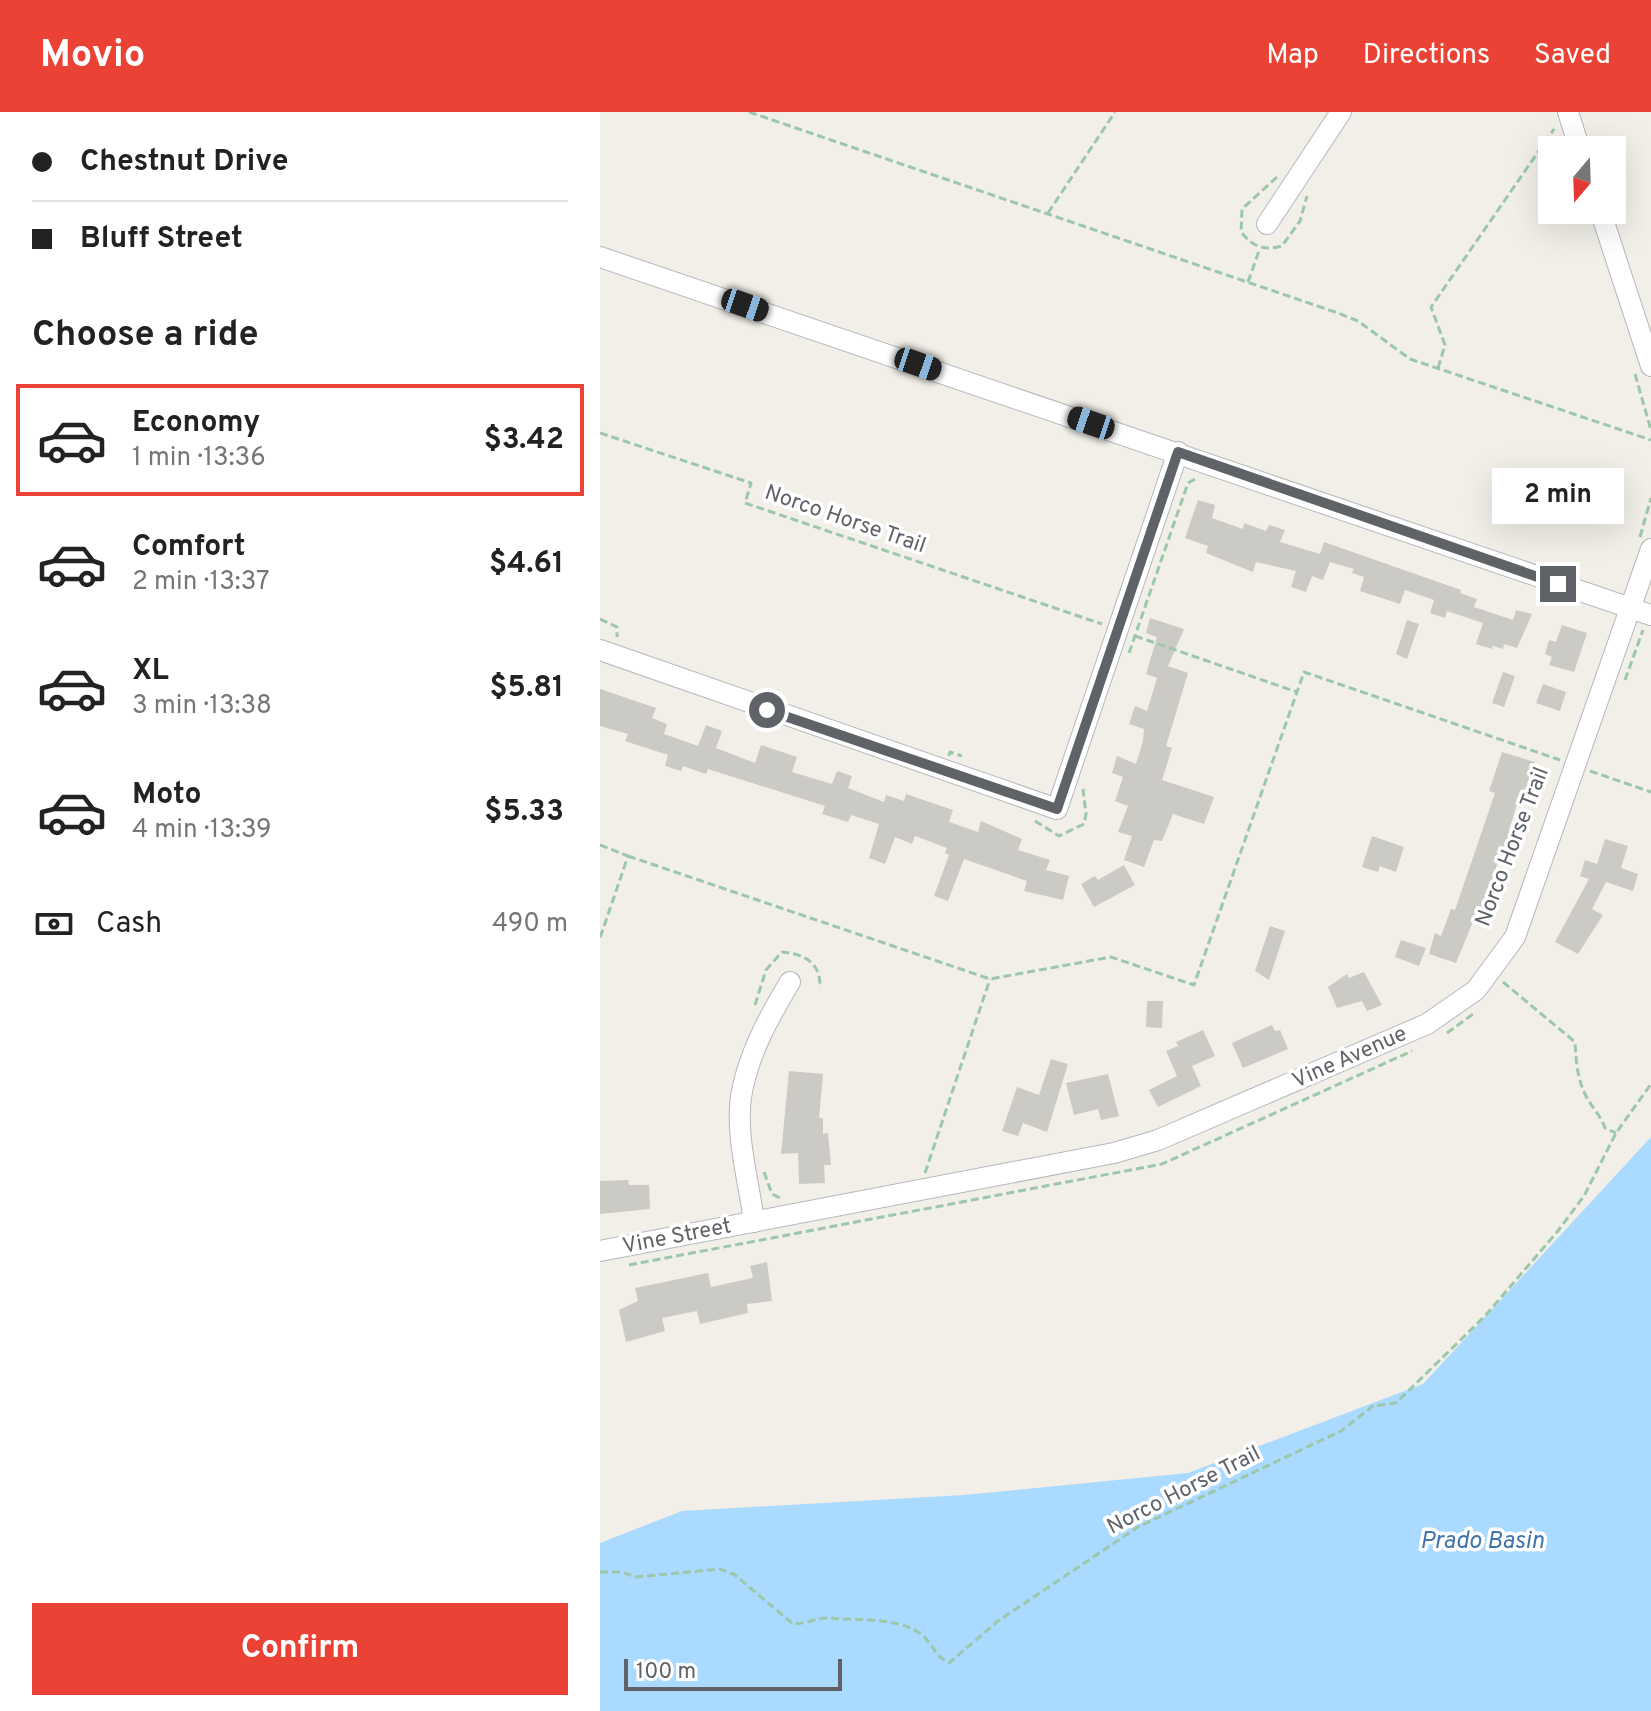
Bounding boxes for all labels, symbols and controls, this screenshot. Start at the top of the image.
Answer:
text: Movio [40,32,145,81]
text: Map [1266,38,1319,74]
text: Directions [1363,38,1490,74]
text: Saved [1534,38,1611,74]
north arrow [1538,136,1626,224]
map controls [1538,136,1626,224]
text: Chestnut Drive [80,144,288,181]
text: Bluff Street [80,221,243,258]
car [718,286,772,324]
text: Choose a ride [32,313,258,359]
car [891,345,945,383]
icon: car [36,404,108,476]
car [1064,404,1118,442]
text: Economy [132,405,260,442]
text: $3.42 [484,422,564,459]
text: 1 min · 13:36 [132,442,266,475]
callout: 2 min [1492,468,1624,524]
text: 2 min [1524,479,1592,512]
street label: Norco Horse Trail [761,480,929,560]
icon: car [36,528,108,600]
text: Comfort [132,529,245,566]
text: $4.61 [489,546,564,583]
text: 2 min · 13:37 [132,566,270,599]
route end [1540,566,1576,602]
icon: car [36,652,108,724]
text: XL [132,653,169,690]
text: $5.81 [489,670,564,707]
text: 3 min · 13:38 [132,690,272,723]
route start [749,692,785,728]
street label: Norco Horse Trail [1470,763,1556,931]
icon: car [36,776,108,848]
text: Moto [132,777,202,814]
text: $5.33 [484,794,564,831]
text: 4 min · 13:39 [132,814,272,847]
icon: cash [32,902,76,946]
text: Cash [96,906,162,943]
text: 490 m [492,908,568,941]
street label: Vine Avenue [1289,1021,1411,1095]
street label: Vine Street [620,1213,734,1261]
street label: Norco Horse Trail [1103,1441,1265,1541]
water label: Prado Basin [1420,1527,1544,1557]
button: Confirm [32,1603,568,1695]
scale bar [624,1655,842,1691]
text: 100 m [636,1659,696,1686]

